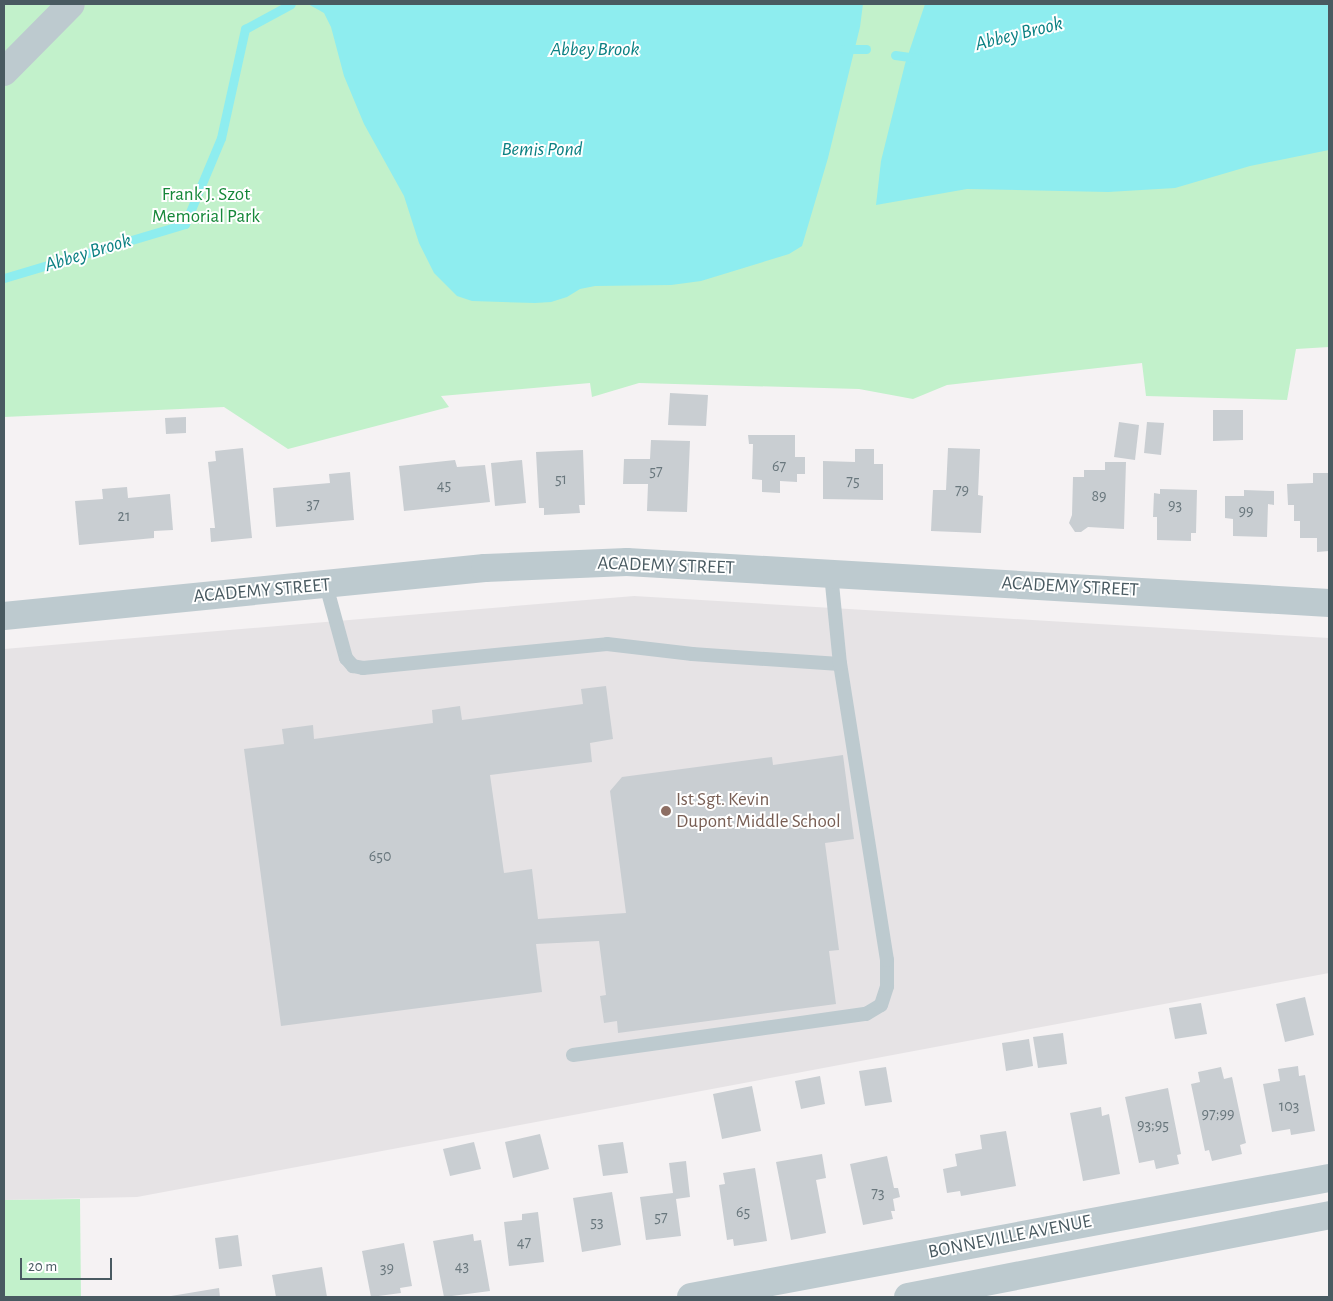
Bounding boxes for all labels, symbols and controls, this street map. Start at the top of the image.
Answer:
water label: Abbey Brook [973,12,1065,56]
water label: Abbey Brook [550,37,640,61]
water label: Bemis Pond [501,137,583,161]
park label: Frank J. Szot Memorial Park [152,184,260,228]
water label: Abbey Brook [42,228,134,278]
house number: 67 [772,456,786,476]
house number: 57 [649,461,663,481]
house number: 51 [555,469,567,489]
house number: 75 [846,471,860,491]
house number: 45 [437,475,451,495]
house number: 79 [955,480,969,500]
house number: 89 [1091,486,1107,506]
house number: 37 [306,494,320,514]
house number: 93 [1168,495,1182,515]
house number: 99 [1238,501,1254,521]
house number: 21 [118,506,130,526]
street label: ACADEMY STREET [597,552,735,580]
street label: ACADEMY STREET [1001,572,1139,602]
street label: ACADEMY STREET [193,574,331,608]
place label: Ist Sgt. Kevin Dupont Middle School [676,789,841,833]
marker: Ist Sgt. Kevin Dupont Middle School [660,805,672,817]
house number: 650 [369,846,391,866]
house number: 103 [1279,1096,1299,1116]
house number: 97;99 [1202,1104,1234,1124]
house number: 93;95 [1137,1115,1169,1135]
house number: 73 [871,1183,885,1203]
house number: 65 [736,1202,750,1222]
house number: 57 [654,1207,668,1227]
street label: BONNEVILLE AVENUE [926,1210,1094,1264]
house number: 53 [590,1212,604,1232]
house number: 47 [517,1232,531,1252]
scale bar [22,1248,115,1280]
house number: 43 [455,1256,469,1276]
house number: 39 [380,1258,394,1278]
text: 20 m [28,1259,57,1274]

